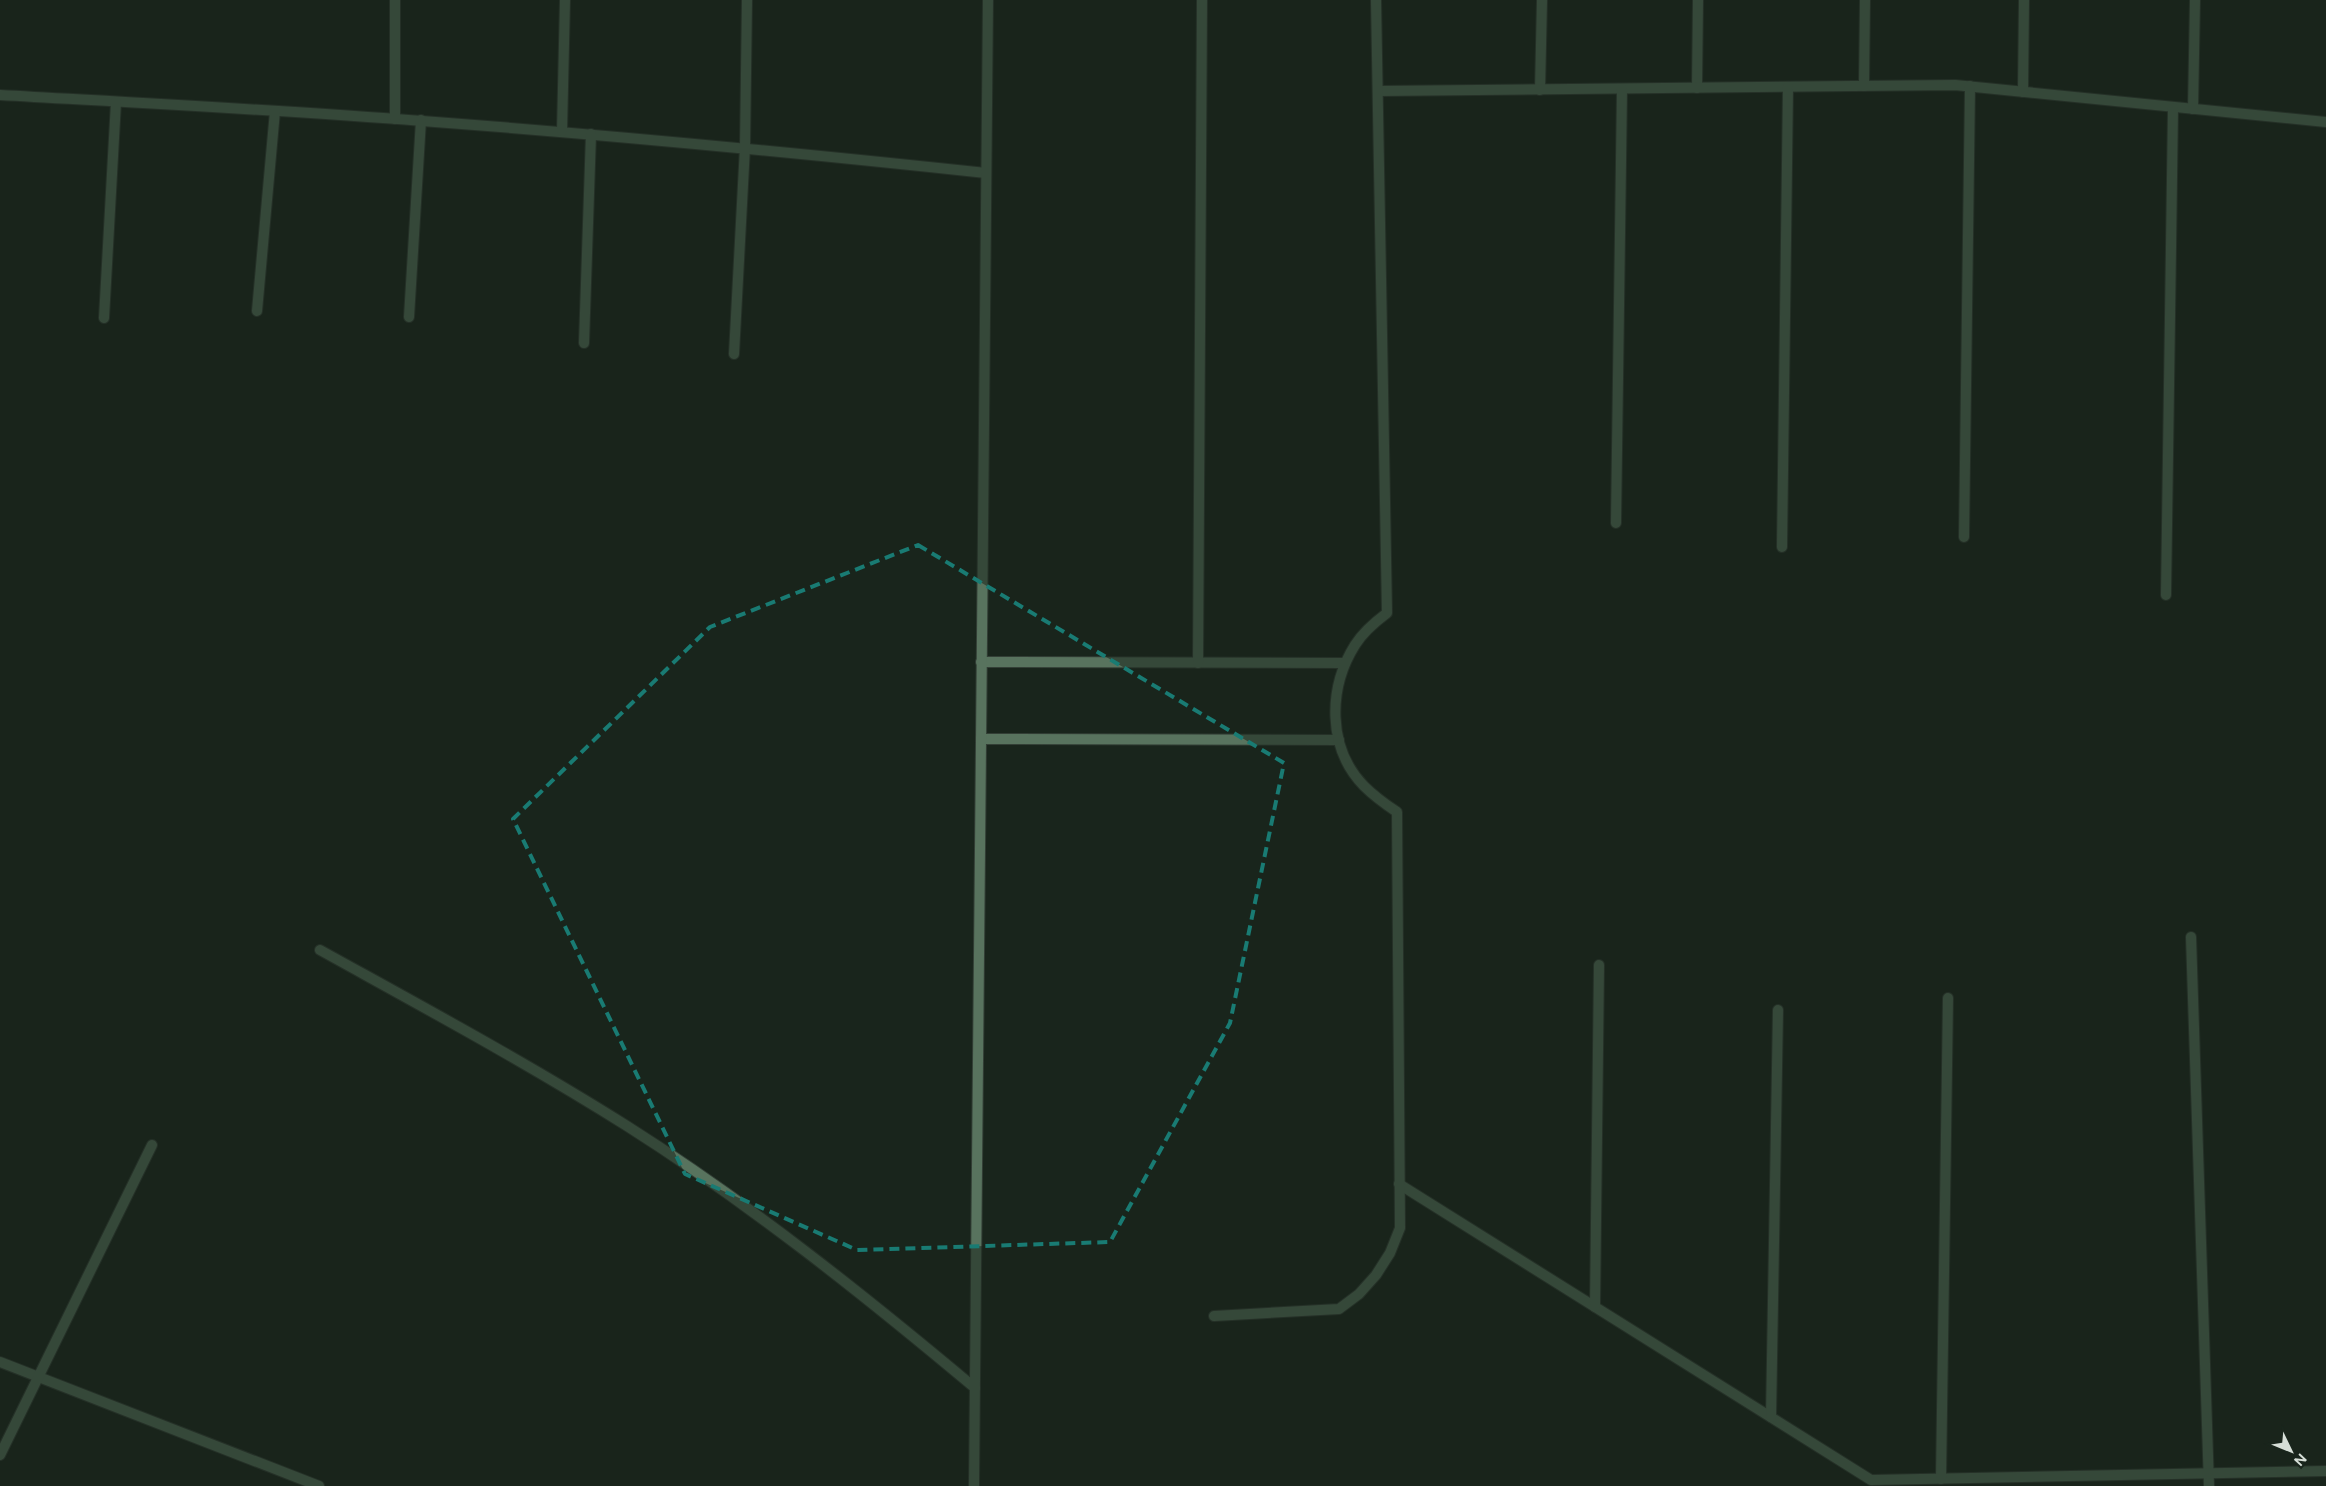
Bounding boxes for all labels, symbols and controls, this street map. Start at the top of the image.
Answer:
north arrow [2266,1426,2316,1476]
text: N [2290,1450,2310,1469]

